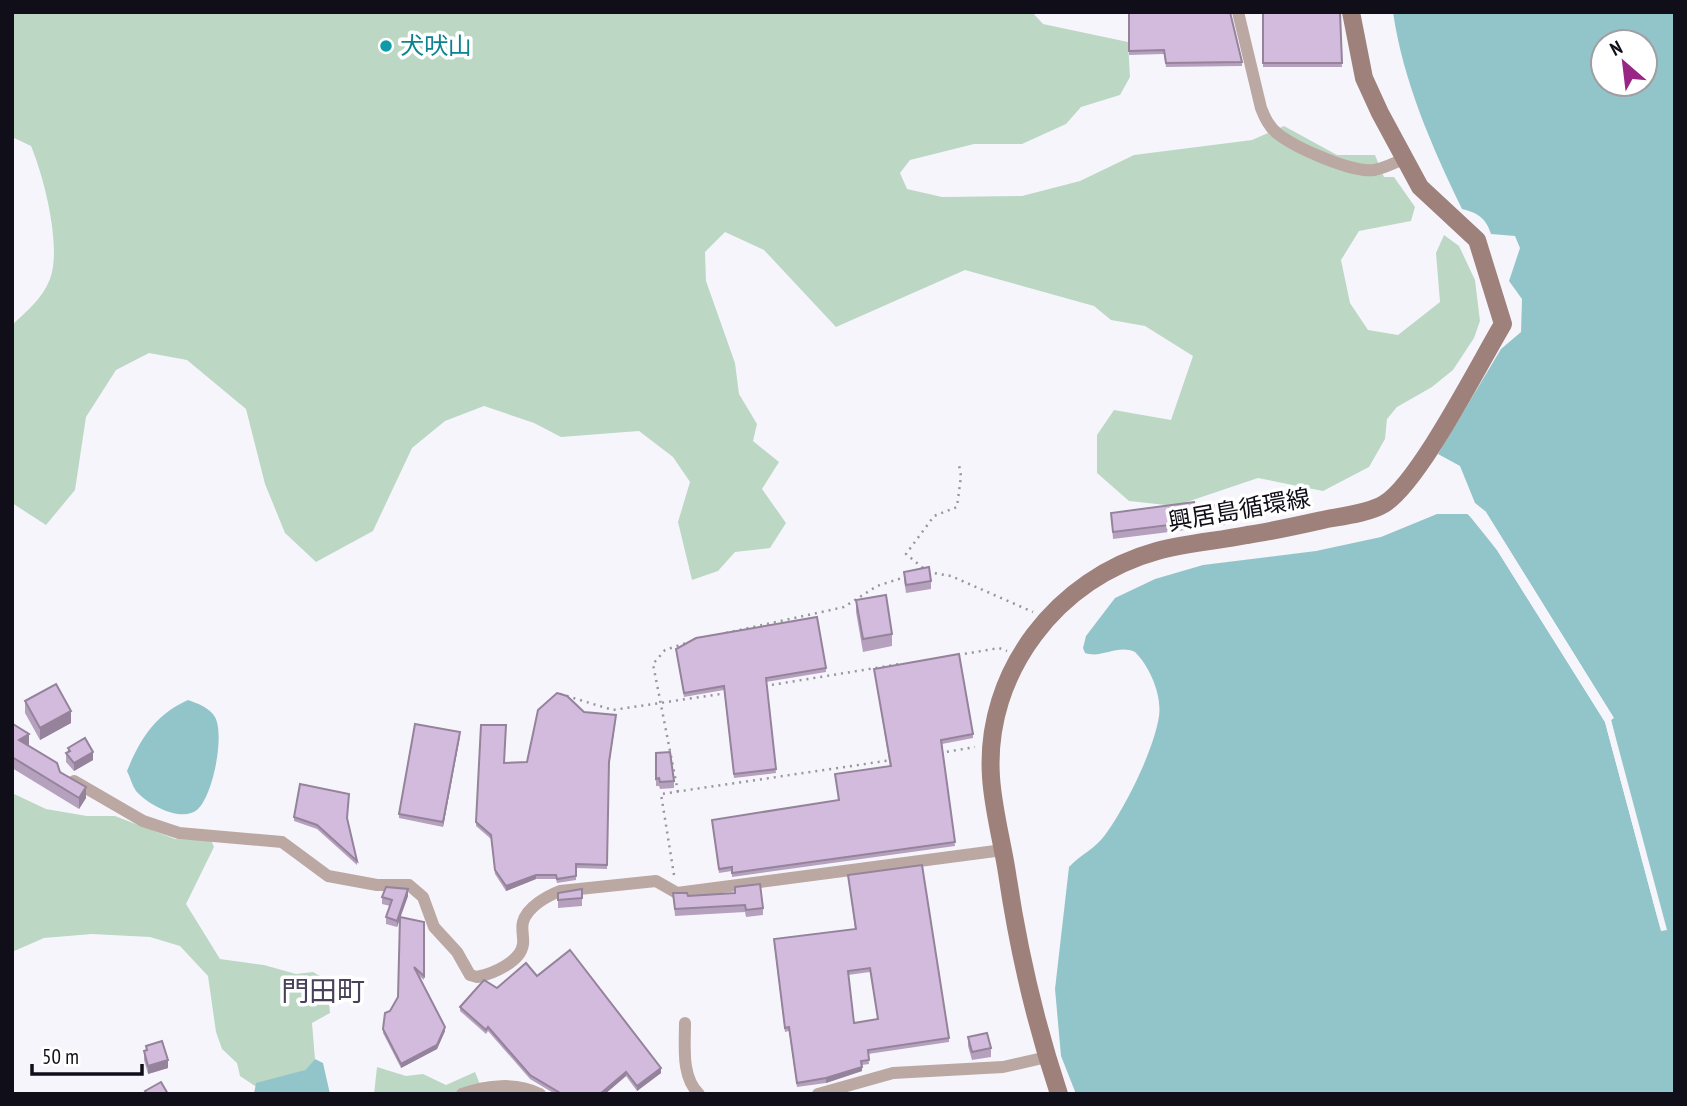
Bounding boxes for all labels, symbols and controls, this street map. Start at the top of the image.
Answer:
north arrow [1589,28,1659,98]
place label: 犬吠山 [400,30,472,61]
text: N [1606,35,1626,61]
marker: 犬吠山 [378,38,394,54]
street label: 興居島循環線 [1165,482,1313,537]
district label: 門田町 [281,972,365,1009]
scale bar [32,1032,142,1076]
text: 50 m [42,1043,79,1070]

